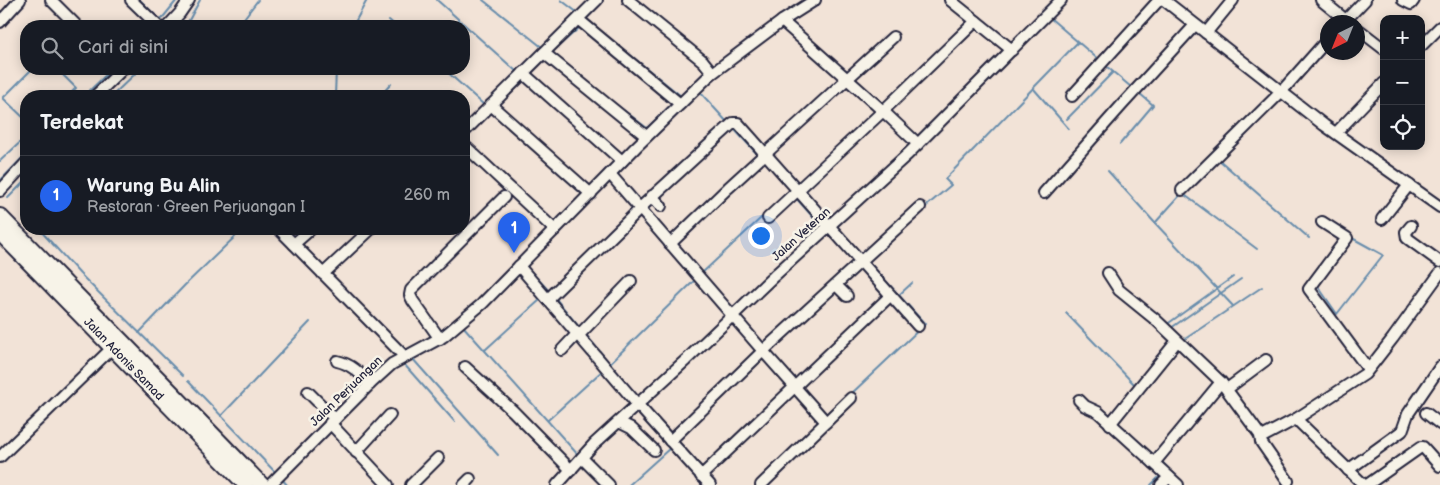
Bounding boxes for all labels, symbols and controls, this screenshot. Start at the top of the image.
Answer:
north arrow [1320,15,1365,60]
map controls [1380,15,1425,150]
button: + [1380,15,1425,60]
search box [20,20,470,75]
icon: search [38,34,66,62]
text: Cari di sini [78,36,168,59]
button: − [1380,60,1425,105]
button: locate [1380,105,1425,150]
text: Terdekat [40,110,124,135]
text: Warung Bu Alin [87,175,220,198]
text: 1 [53,186,59,205]
text: 260 m [404,186,450,205]
text: Restoran · Green Perjuangan I [87,198,305,217]
street label: Jalan Veteran [769,204,834,265]
pin: 1 [498,212,530,253]
your location [748,223,774,249]
street label: Jalan Adonis Samad [80,315,167,404]
street label: Jalan Perjuangan [307,353,386,430]

